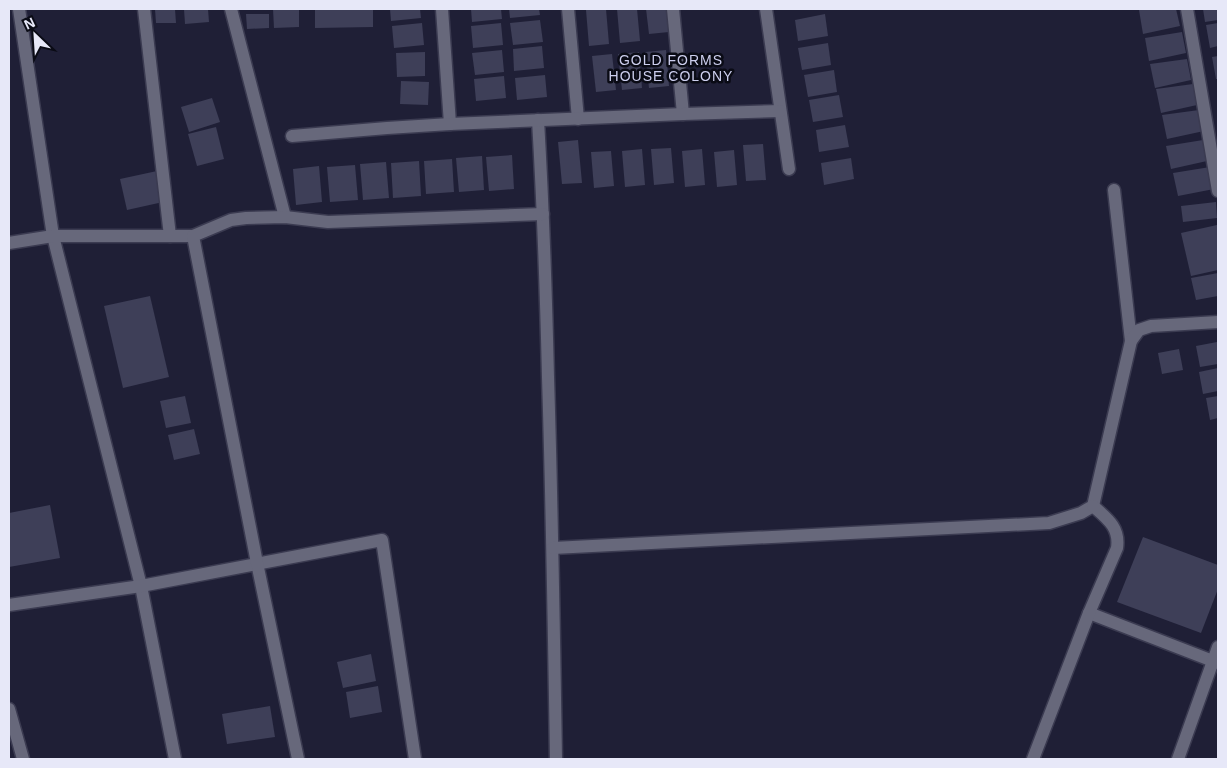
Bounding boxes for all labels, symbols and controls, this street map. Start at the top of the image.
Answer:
north arrow [10,10,60,60]
text: N [22,14,37,33]
district label: GOLD FORMS HOUSE COLONY [609,52,733,84]

